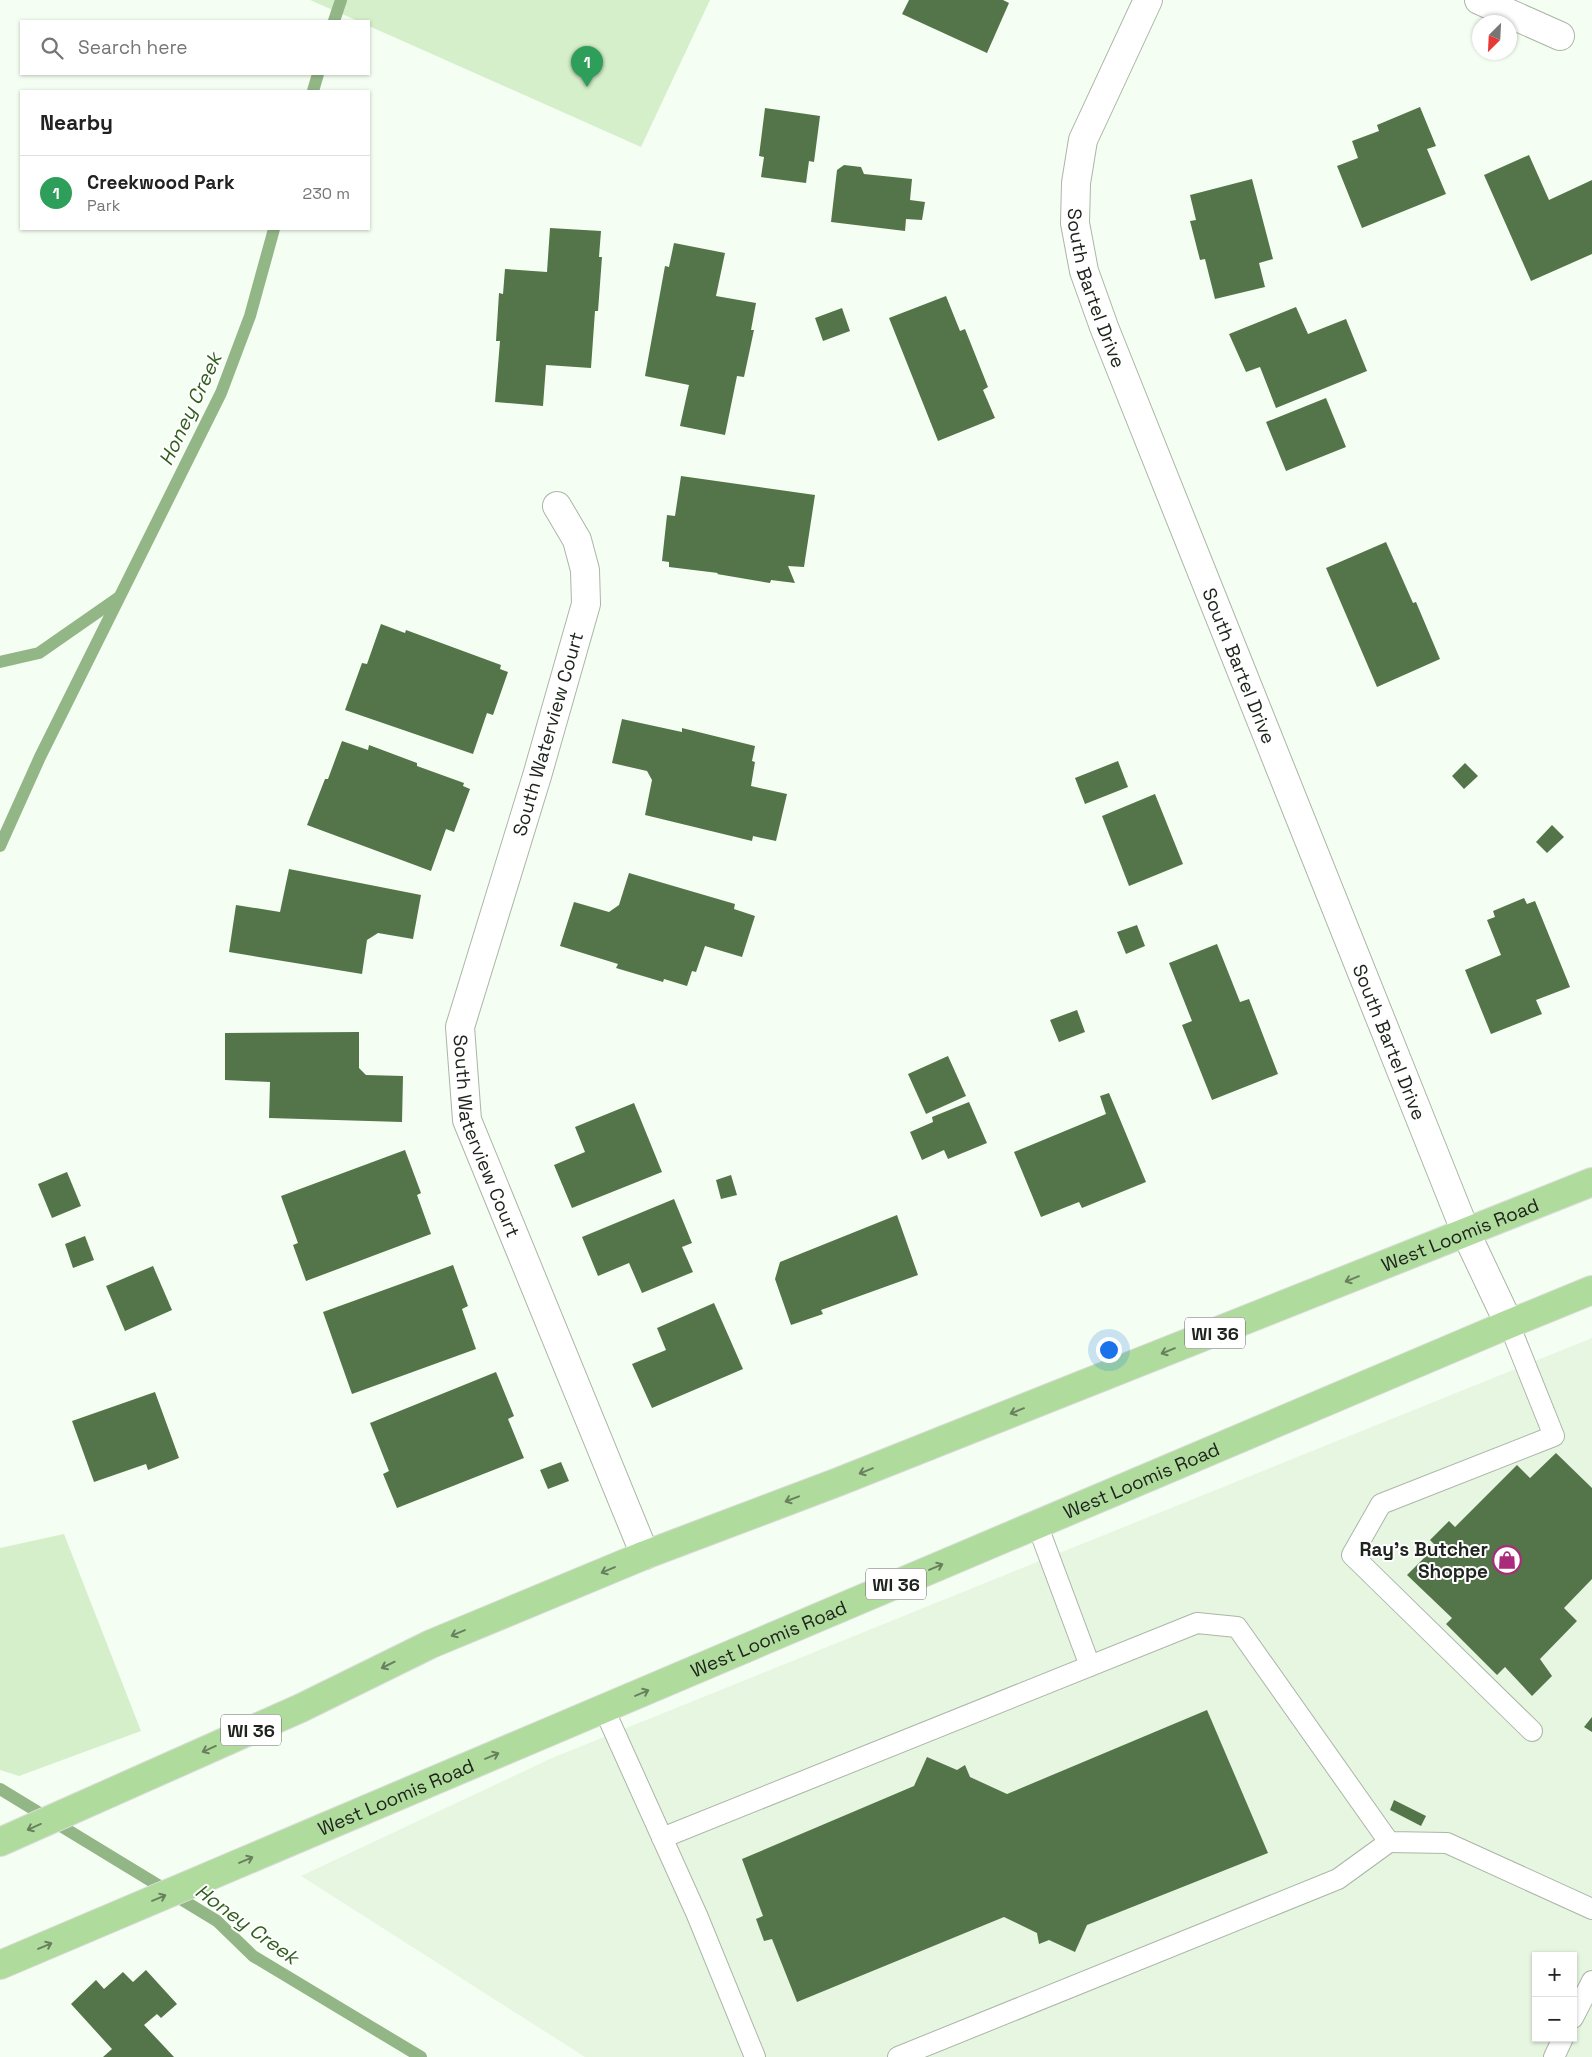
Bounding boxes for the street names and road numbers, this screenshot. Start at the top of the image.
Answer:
street label: South Bartel Drive [1062,208,1131,371]
street label: South Bartel Drive [1197,584,1282,747]
street label: South Waterview Court [507,629,589,839]
street label: South Bartel Drive [1347,960,1432,1123]
street label: South Waterview Court [448,1033,526,1241]
street label: West Loomis Road [1378,1192,1542,1277]
road number: WI 36 [1185,1318,1245,1349]
street label: West Loomis Road [1059,1436,1223,1524]
road number: WI 36 [866,1568,926,1600]
street label: West Loomis Road [687,1594,850,1683]
road number: WI 36 [221,1714,281,1746]
street label: West Loomis Road [314,1753,478,1841]

